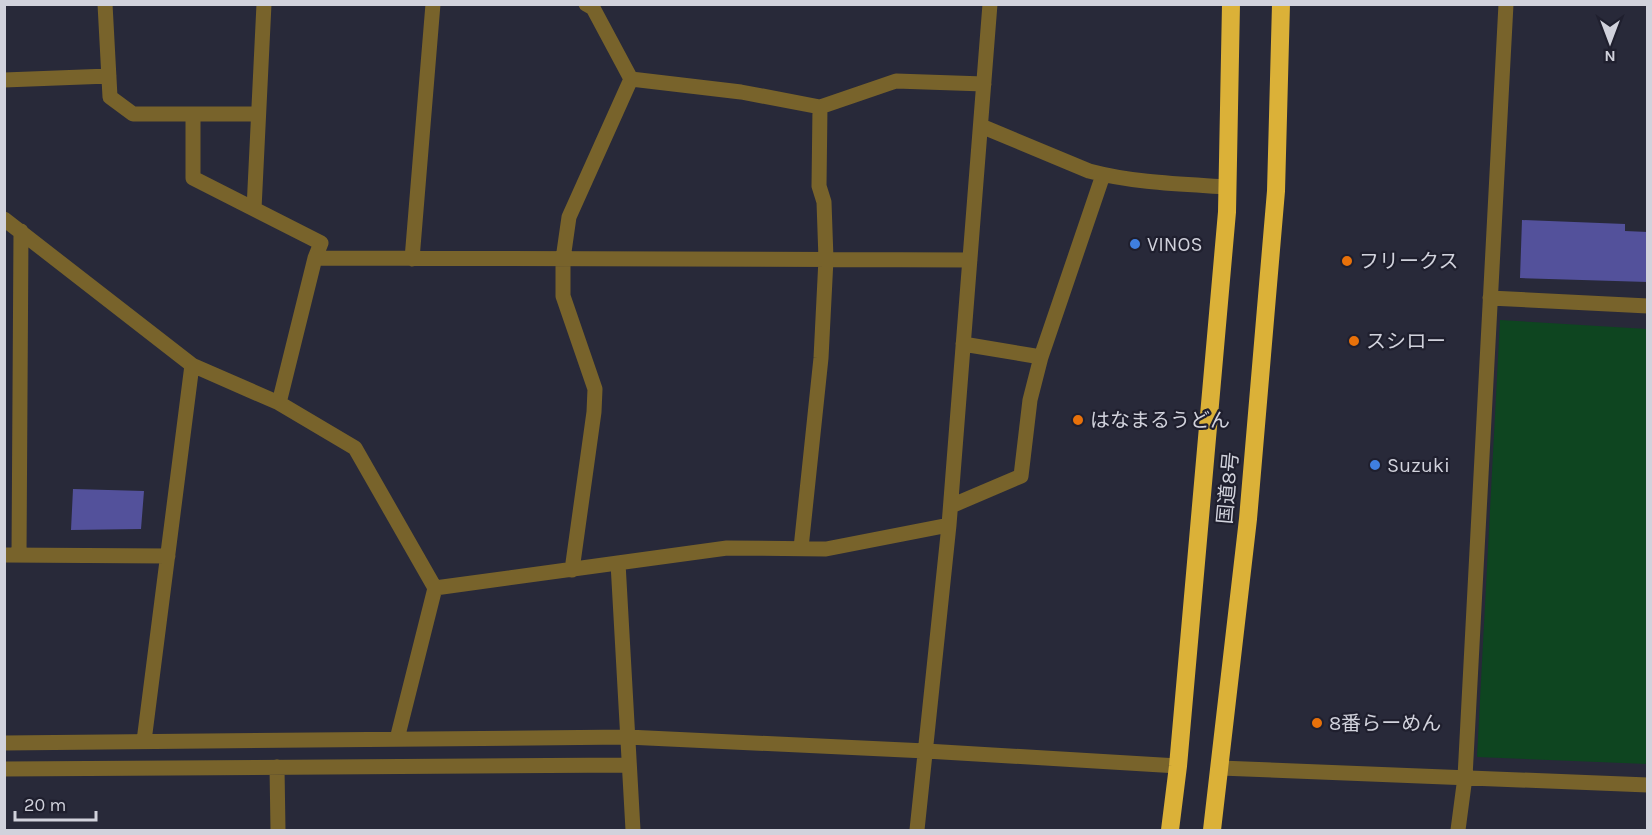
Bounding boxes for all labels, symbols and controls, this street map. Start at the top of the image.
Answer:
north arrow [1580,12,1640,72]
text: N [1604,47,1616,66]
place label: VINOS [1147,233,1203,256]
marker: VINOS [1128,237,1142,251]
place label: フリークス [1359,250,1458,273]
marker: フリークス [1340,254,1354,268]
place label: スシロー [1366,330,1446,353]
marker: スシロー [1347,334,1361,348]
place label: はなまるうどん [1090,409,1230,432]
marker: はなまるうどん [1071,413,1085,427]
street label: 国道8号 [1213,451,1243,525]
place label: Suzuki [1387,454,1450,477]
marker: Suzuki [1368,458,1382,472]
place label: 8番らーめん [1329,712,1441,735]
marker: 8番らーめん [1310,716,1324,730]
scale bar [15,784,96,822]
text: 20 m [24,794,66,816]

